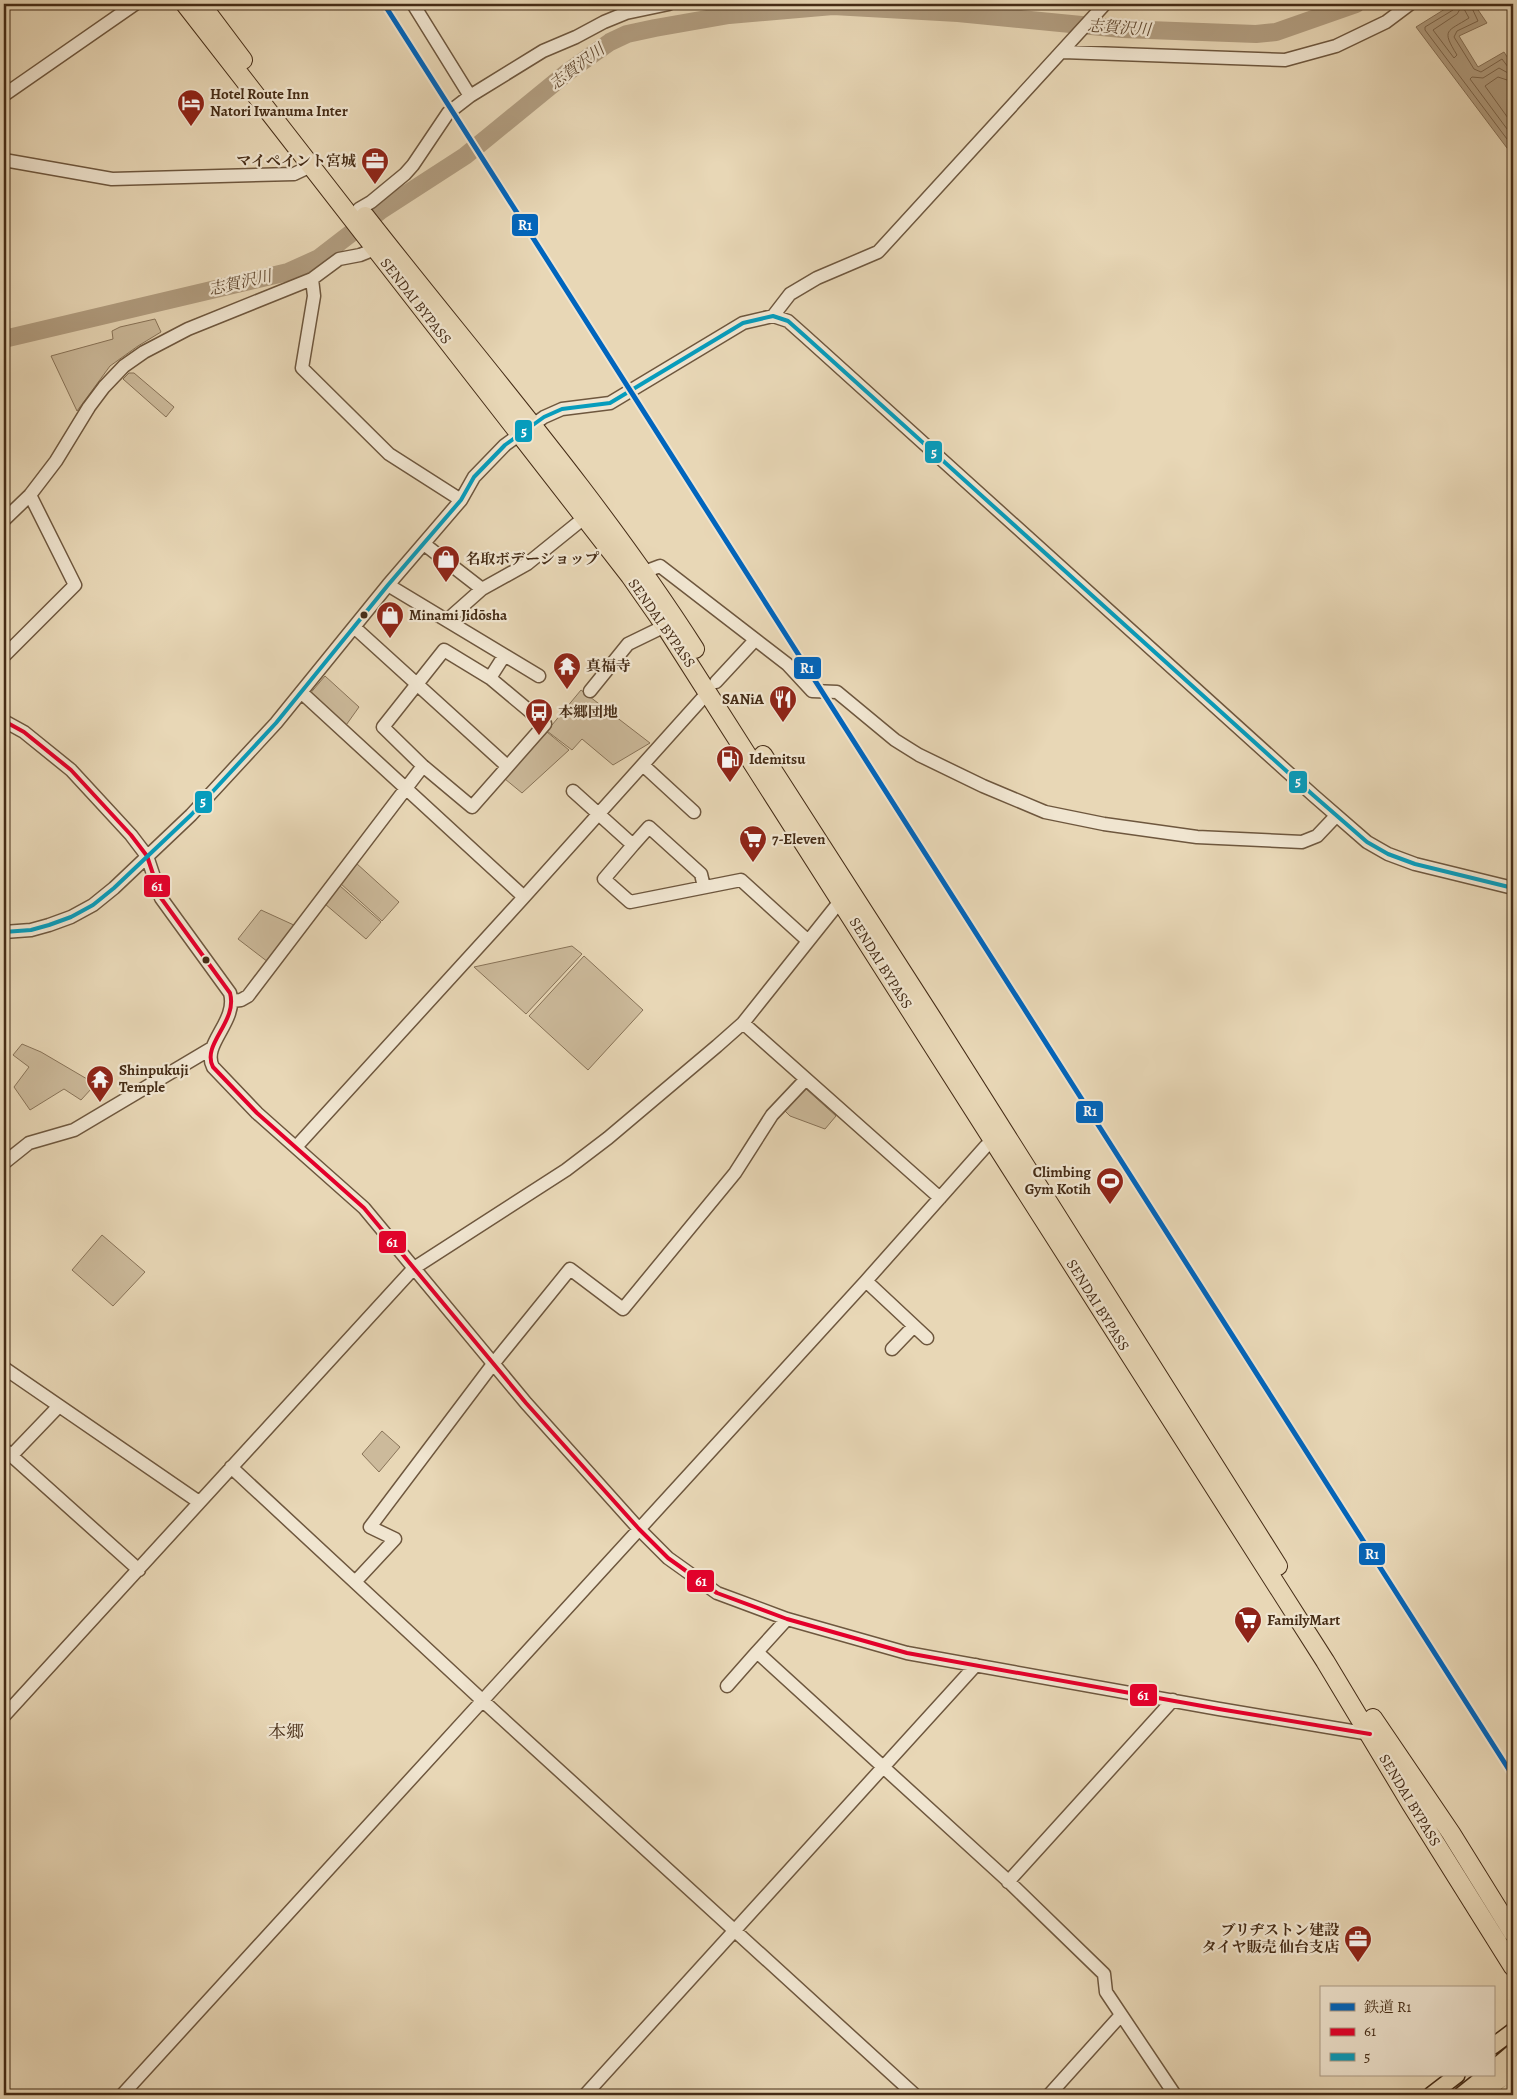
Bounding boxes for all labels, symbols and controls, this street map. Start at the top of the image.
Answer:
water label: 志賀沢川 [1086,15,1154,41]
water label: 志賀沢川 [545,38,611,95]
place label: Hotel Route Inn Natori Iwanuma Inter [210,84,348,121]
hotel icon: Hotel Route Inn Natori Iwanuma Inter [176,88,206,127]
office icon: マイペイント宮城 [360,146,390,185]
place label: マイペイント宮城 [236,151,356,171]
line badge: R1 [511,213,539,237]
text: R1 [518,216,532,235]
street label: SENDAI BYPASS [376,254,456,348]
water label: 志賀沢川 [206,265,276,301]
line badge: 5 [514,419,533,443]
text: 5 [521,422,527,441]
line badge: 5 [924,440,943,464]
text: 5 [931,443,937,462]
shop icon: 名取ボデーショップ [431,544,461,583]
place label: 名取ボデーショップ [465,549,599,569]
street label: SENDAI BYPASS [624,574,700,672]
shop icon: Minami Jidōsha [375,600,405,639]
place label: Minami Jidōsha [409,605,508,625]
unlabelled marker [359,610,369,620]
temple icon: 真福寺 [552,651,582,690]
place label: 真福寺 [586,656,631,676]
line badge: R1 [793,656,822,680]
text: R1 [800,659,814,678]
restaurant icon: SANiA [768,684,798,723]
place label: SANiA [722,689,765,709]
bus stop icon: 本郷団地 [524,697,554,736]
place label: 本郷団地 [558,702,618,722]
fuel station icon: Idemitsu [715,744,745,783]
place label: Idemitsu [749,749,806,769]
line badge: 5 [1288,770,1308,794]
text: 5 [1295,772,1301,791]
line badge: 5 [194,790,213,814]
text: 5 [200,792,206,811]
supermarket icon: 7-Eleven [738,824,768,863]
place label: 7-Eleven [772,829,826,849]
line badge: 61 [143,874,171,898]
text: 61 [151,877,163,896]
street label: SENDAI BYPASS [845,913,917,1013]
unlabelled marker [201,955,211,965]
place label: Shinpukuji Temple [119,1060,189,1097]
temple icon: Shinpukuji Temple [85,1064,115,1103]
line badge: R1 [1075,1100,1104,1124]
text: R1 [1083,1102,1097,1121]
place label: Climbing Gym Kotih [1025,1162,1091,1199]
sports icon: Climbing Gym Kotih [1095,1166,1125,1205]
line badge: 61 [378,1230,407,1254]
text: 61 [386,1233,398,1252]
street label: SENDAI BYPASS [1062,1255,1134,1355]
line badge: R1 [1358,1542,1386,1566]
text: R1 [1365,1545,1379,1564]
line badge: 61 [686,1569,715,1593]
text: 61 [695,1572,707,1591]
supermarket icon: FamilyMart [1233,1605,1263,1644]
place label: FamilyMart [1267,1610,1340,1630]
line badge: 61 [1129,1683,1158,1707]
text: 61 [1137,1686,1149,1705]
district label: 本郷 [268,1720,304,1744]
street label: SENDAI BYPASS [1374,1750,1446,1850]
place label: ブリヂストン建設 タイヤ販売 仙台支店 [1202,1920,1340,1957]
office icon: ブリヂストン建設 タイヤ販売 仙台支店 [1343,1924,1373,1963]
legend [1320,1986,1494,2076]
text: 鉄道 R1 [1364,1997,1411,2017]
text: 61 [1364,2021,1376,2041]
text: 5 [1364,2047,1370,2067]

